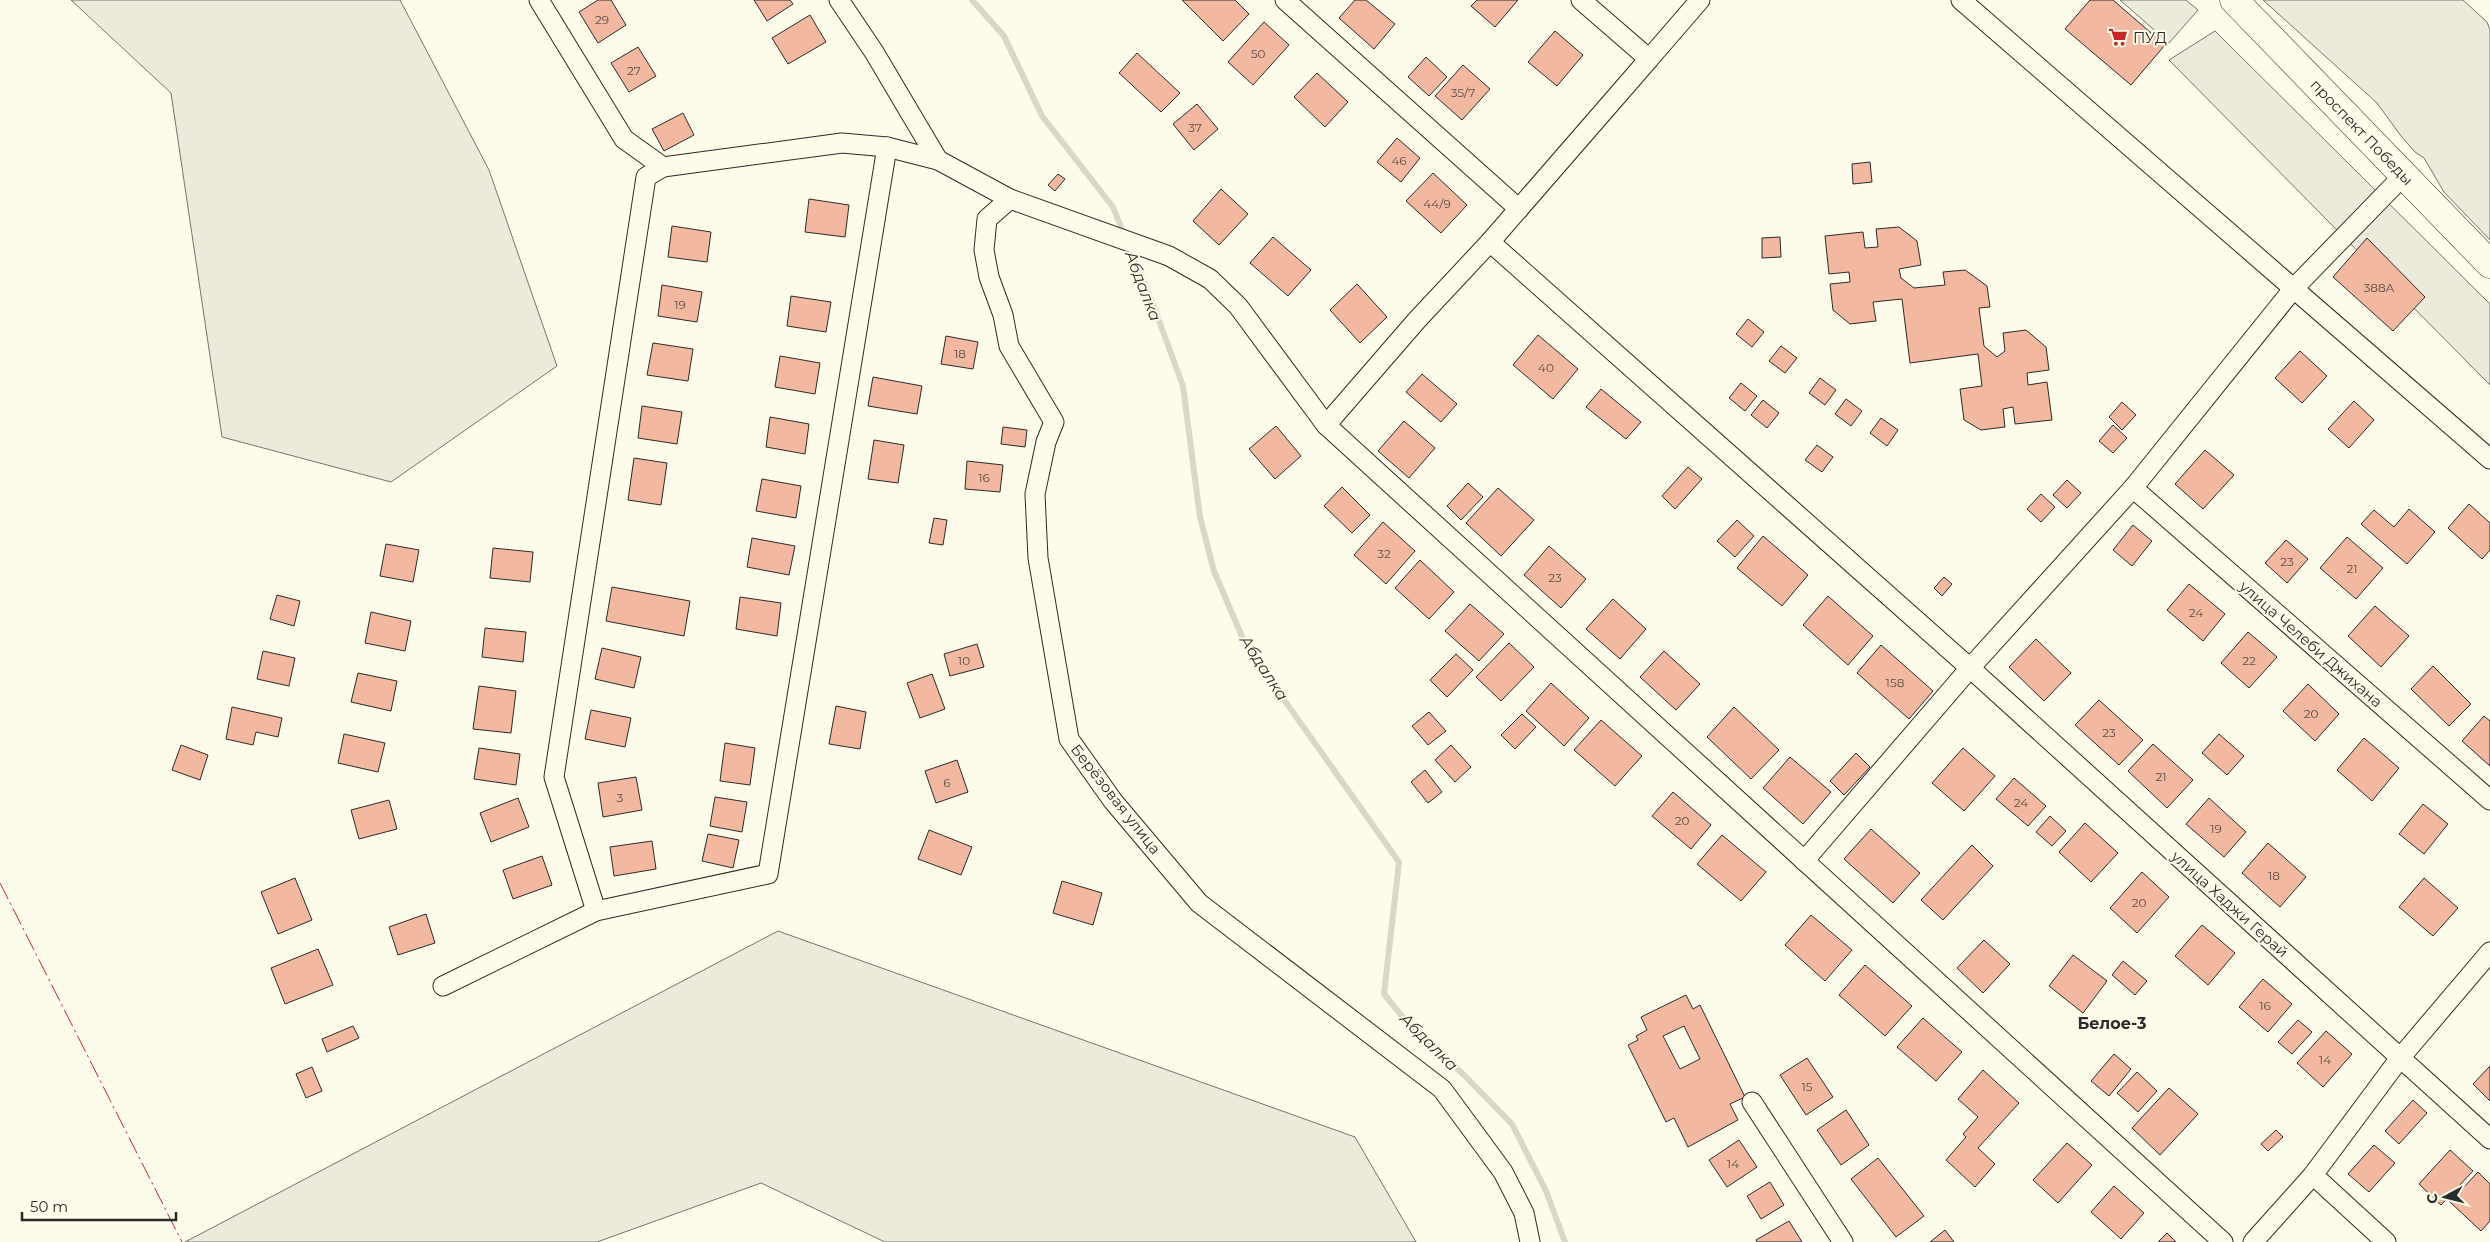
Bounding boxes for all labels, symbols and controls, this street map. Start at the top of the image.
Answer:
house number: 29 [595,12,609,27]
supermarket icon: ПУД [2107,26,2129,48]
place label: ПУД [2133,28,2167,47]
house number: 50 [1251,46,1265,61]
house number: 27 [627,63,641,78]
street label: проспект Победы [2307,75,2417,189]
house number: 35/7 [1451,85,1475,100]
house number: 37 [1188,120,1202,135]
house number: 46 [1391,153,1407,168]
house number: 44/9 [1423,196,1451,211]
water label: Абдалка [1121,247,1165,324]
house number: 388А [2364,280,2395,295]
house number: 19 [674,297,686,312]
house number: 18 [954,346,966,361]
house number: 40 [1538,360,1554,375]
house number: 16 [978,470,990,485]
house number: 32 [1377,546,1391,561]
house number: 23 [2280,554,2294,569]
house number: 21 [2346,561,2358,576]
house number: 23 [1548,570,1562,585]
street label: улица Челеби Джихана [2235,576,2386,711]
house number: 24 [2189,605,2203,620]
water label: Абдалка [1235,631,1292,704]
house number: 10 [958,653,970,668]
house number: 22 [2242,653,2256,668]
house number: 158 [1886,675,1905,690]
house number: 20 [2304,706,2318,721]
house number: 23 [2102,725,2116,740]
street label: Берёзовая улица [1067,740,1165,858]
house number: 21 [2155,769,2167,784]
house number: 6 [943,775,951,790]
house number: 3 [617,790,624,805]
house number: 24 [2014,795,2028,810]
house number: 20 [1675,813,1689,828]
house number: 19 [2210,821,2222,836]
street label: улица Хаджи Герай [2167,846,2292,962]
house number: 18 [2268,868,2280,883]
house number: 20 [2132,895,2146,910]
house number: 16 [2259,998,2271,1013]
water label: Абдалка [1396,1009,1462,1075]
district label: Белое-3 [2078,1014,2146,1033]
house number: 14 [2319,1052,2331,1067]
house number: 15 [1801,1079,1813,1094]
house number: 14 [1727,1156,1739,1171]
north arrow [2420,1172,2470,1222]
scale bar [22,1190,176,1222]
text: С [2423,1192,2442,1205]
text: 50 m [30,1197,68,1216]

